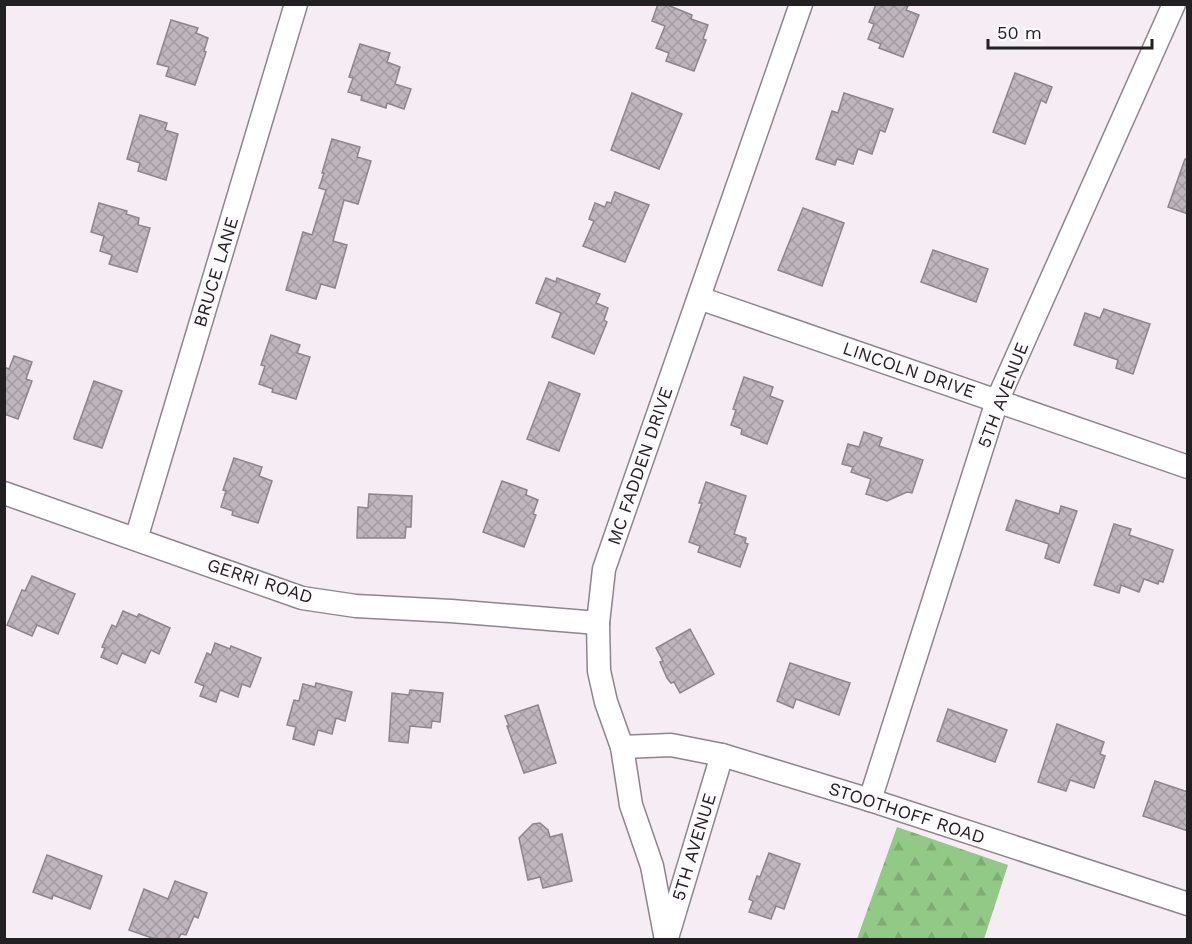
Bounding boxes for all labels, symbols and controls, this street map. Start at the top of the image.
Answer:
scale bar [988,12,1152,50]
text: 50 m [997,22,1042,43]
street label: BRUCE LANE [189,214,242,329]
street label: LINCOLN DRIVE [840,337,978,402]
street label: 5TH AVENUE [973,339,1032,451]
street label: MC FADDEN DRIVE [603,384,676,548]
street label: GERRI ROAD [205,554,316,607]
street label: STOOTHOFF ROAD [826,777,988,848]
street label: 5TH AVENUE [667,791,720,903]

